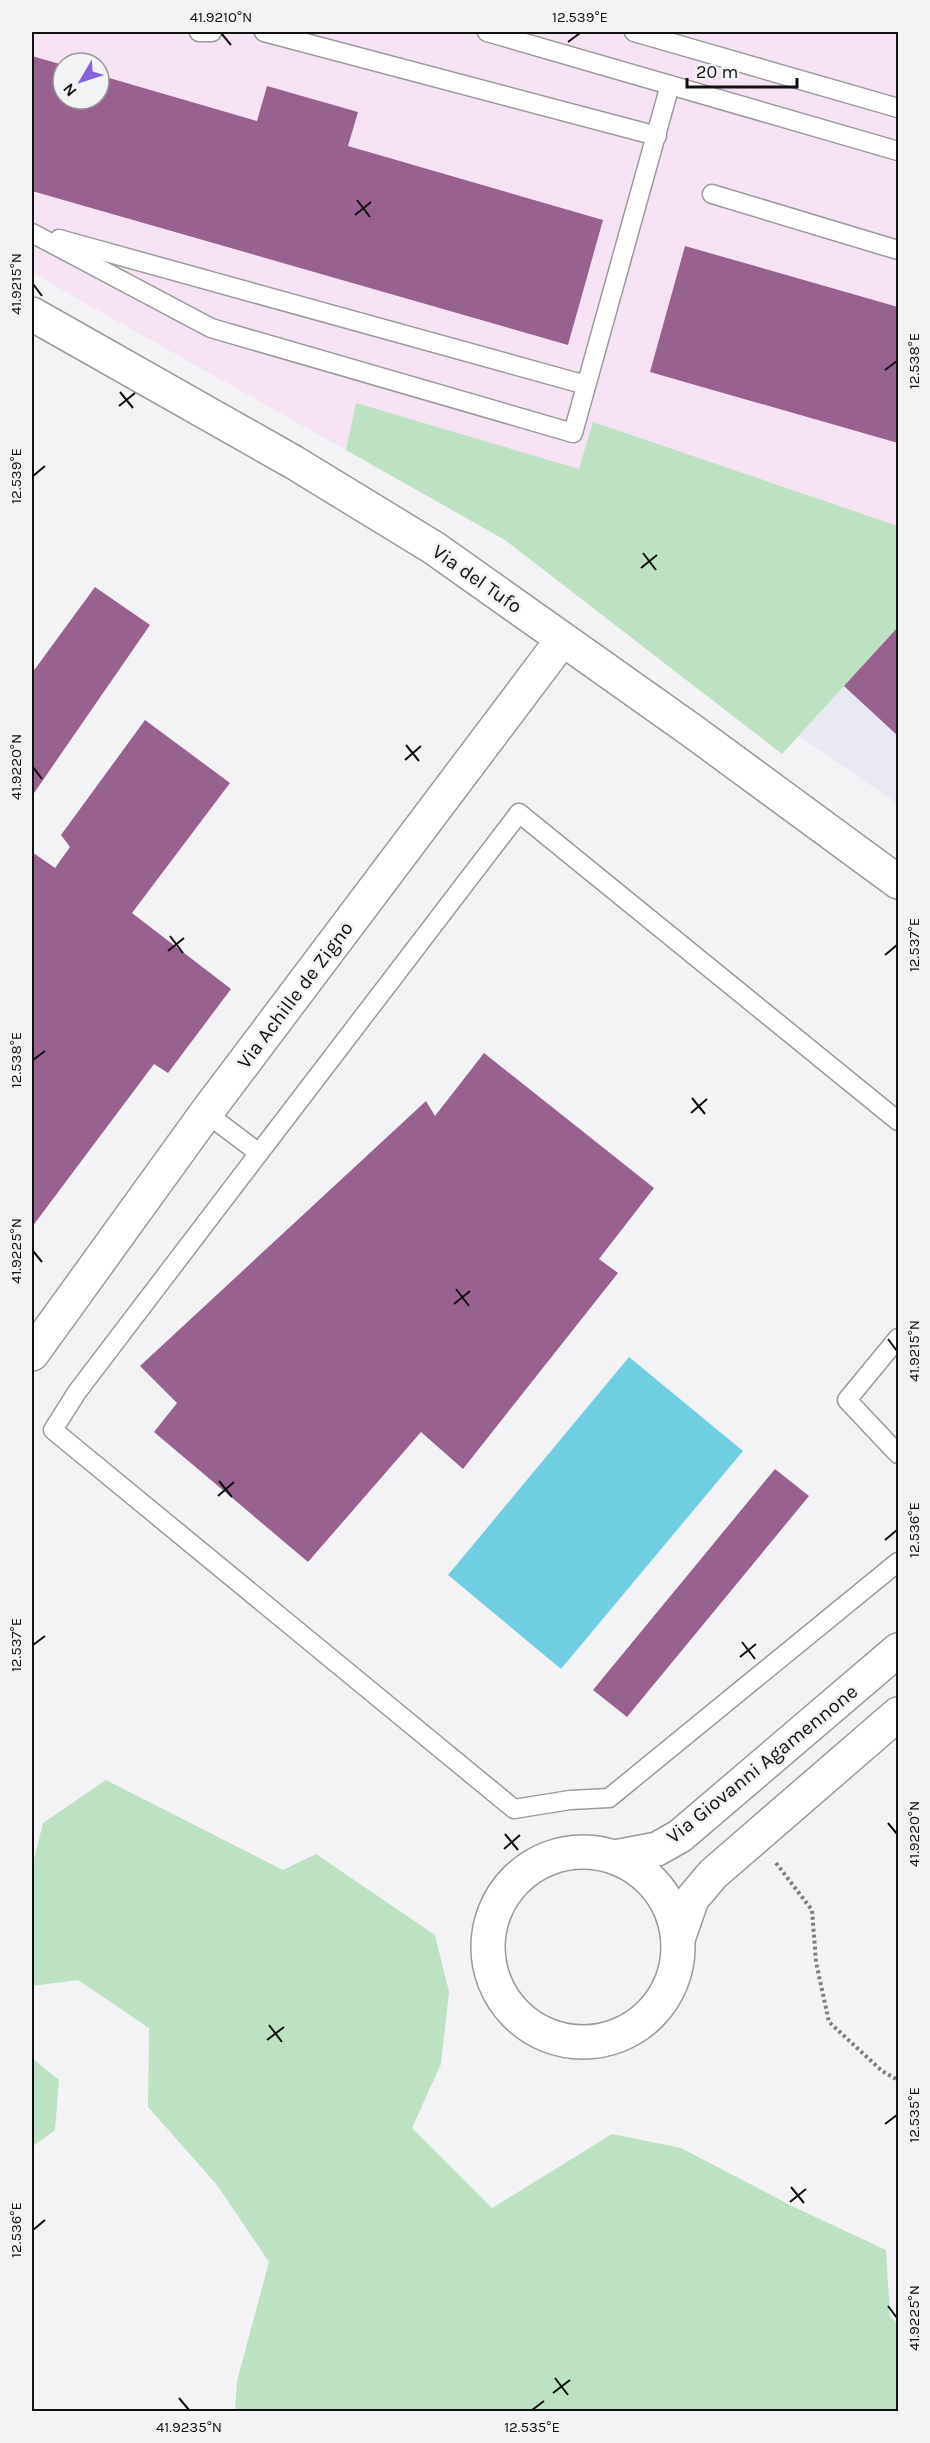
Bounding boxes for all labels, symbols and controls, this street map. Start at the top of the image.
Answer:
text: 41.9210°N [190,8,252,26]
text: 12.539°E [552,8,608,26]
north arrow [51,51,111,111]
scale bar [687,51,796,89]
text: 20 m [696,61,738,83]
text: N [59,80,81,101]
text: 41.9215°N [7,253,25,315]
text: 12.538°E [905,333,923,389]
text: 12.539°E [7,448,25,504]
street label: Via del Tufo [428,540,526,618]
text: 41.9220°N [7,734,25,800]
street label: Via Achille de Zigno [232,917,358,1073]
text: 12.537°E [905,918,923,972]
text: 12.538°E [7,1032,25,1088]
text: 41.9225°N [7,1218,25,1284]
text: 41.9215°N [905,1320,923,1382]
text: 12.536°E [905,1502,923,1558]
text: 12.537°E [7,1618,25,1672]
street label: Via Giovanni Agamennone [662,1680,862,1848]
text: 41.9220°N [905,1801,923,1867]
text: 12.535°E [905,2087,923,2143]
text: 12.536°E [7,2202,25,2258]
text: 41.9225°N [905,2285,923,2351]
text: 41.9235°N [156,2418,222,2436]
text: 12.535°E [504,2418,560,2436]

